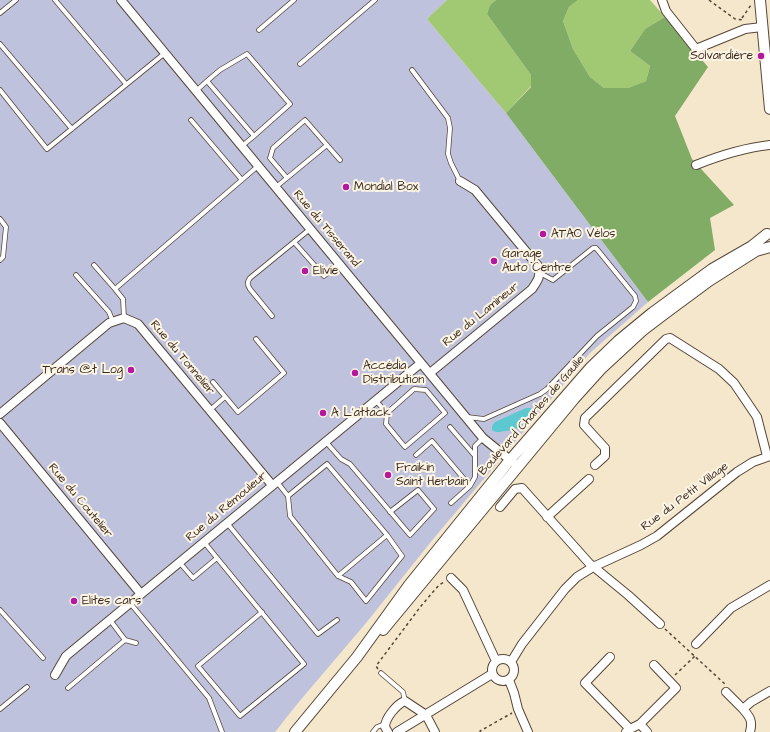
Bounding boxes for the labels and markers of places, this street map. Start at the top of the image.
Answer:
place label: Solvardière [690,49,753,63]
marker: Solvardière [756,51,766,61]
place label: Mondial Box [354,180,418,194]
marker: Mondial Box [341,182,351,192]
place label: ATAO Vélos [551,227,615,241]
marker: ATAO Vélos [538,229,548,239]
place label: Garage Auto Centre [502,247,571,275]
marker: Garage Auto Centre [489,256,499,266]
place label: Elivie [313,264,338,278]
marker: Elivie [300,266,310,276]
place label: Accédia Distribution [363,359,424,387]
place label: Trans @t Log [43,363,123,377]
marker: Trans @t Log [126,365,136,375]
marker: Accédia Distribution [350,368,360,378]
place label: A L'attack [331,406,391,420]
marker: A L'attack [318,408,328,418]
place label: Fraikin Saint Herbain [396,461,468,489]
marker: Fraikin Saint Herbain [383,470,393,480]
place label: Elites cars [82,594,141,608]
marker: Elites cars [69,596,79,606]

